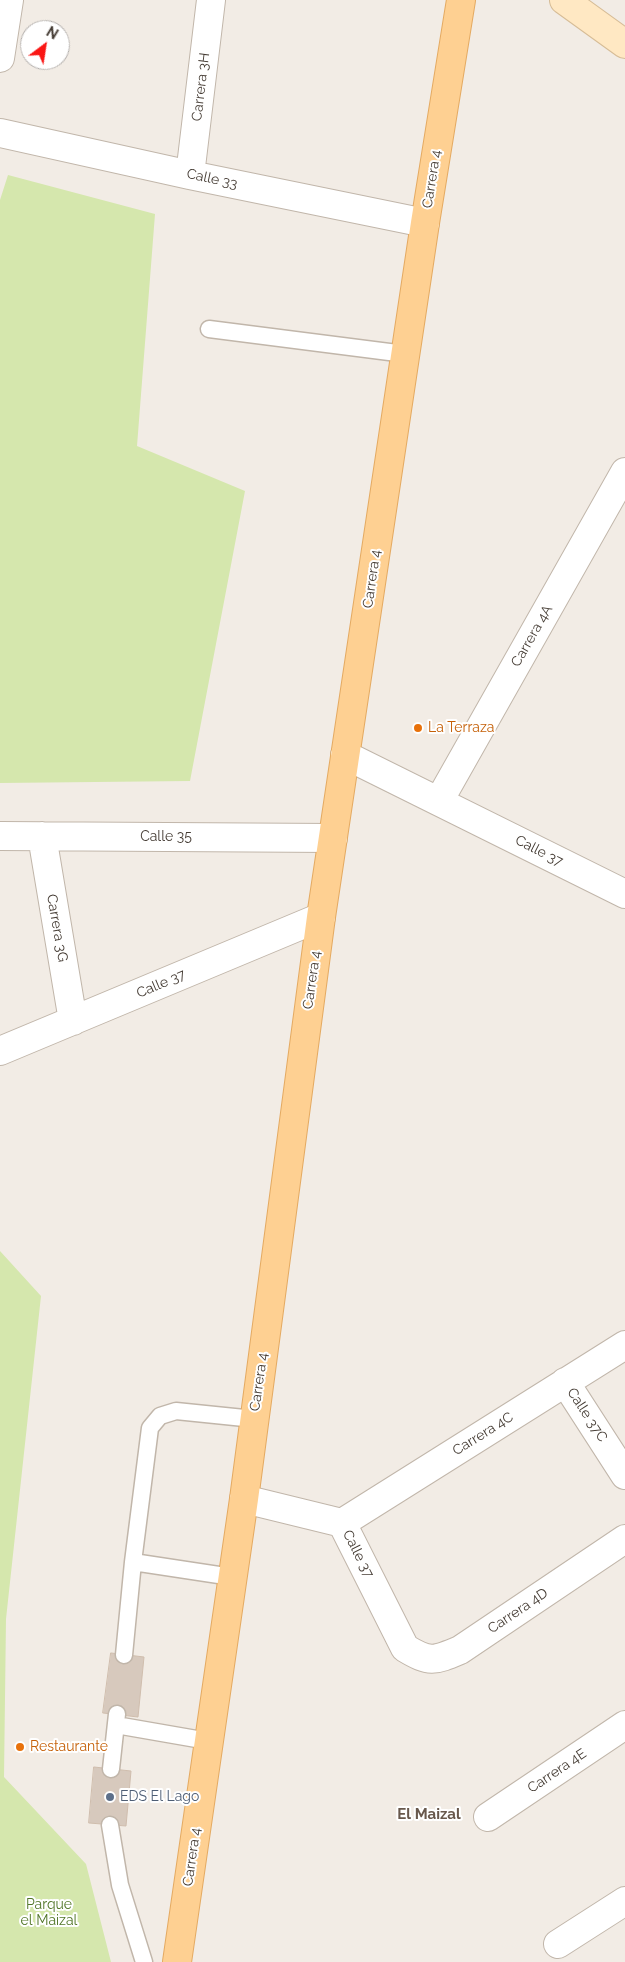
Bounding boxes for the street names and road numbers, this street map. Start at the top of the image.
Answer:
street label: Carrera 3H [188,52,214,122]
street label: Carrera 4 [419,149,445,209]
street label: Calle 33 [185,165,239,193]
street label: Carrera 4 [360,549,384,609]
street label: Carrera 4A [508,602,556,670]
street label: Calle 35 [140,829,192,845]
street label: Calle 37 [512,832,566,870]
street label: Carrera 3G [43,893,71,963]
street label: Carrera 4 [300,950,324,1010]
street label: Calle 37 [134,966,188,1002]
street label: Carrera 4 [247,1352,271,1412]
street label: Calle 37C [563,1385,611,1445]
street label: Carrera 4C [450,1409,516,1459]
street label: Calle 37 [339,1527,377,1581]
street label: Carrera 4D [485,1585,551,1637]
street label: Carrera 4E [524,1745,590,1797]
street label: Carrera 4 [180,1827,204,1887]

